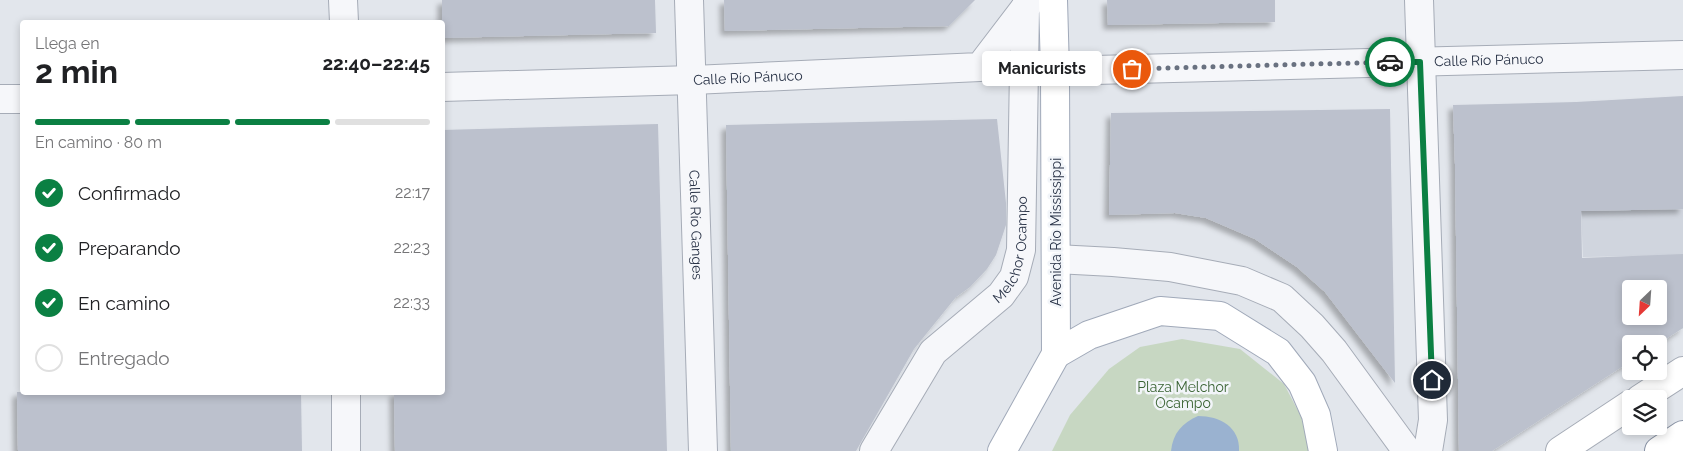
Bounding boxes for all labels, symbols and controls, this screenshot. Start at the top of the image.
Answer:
text: Llega en [35,34,99,53]
courier [1365,37,1415,87]
pin [1111,48,1153,90]
icon: car [1376,48,1404,76]
street label: Calle Río Pánuco [1434,51,1544,69]
text: 22:40–22:45 [322,52,430,74]
callout: Manicurists [982,52,1102,86]
text: 2 min [35,53,118,90]
icon: bag [1118,55,1146,83]
text: Manicurists [998,59,1086,78]
street label: Calle Río Pánuco [693,67,803,88]
text: En camino · 80 m [35,133,162,152]
street label: Avenida Río Mississippi [1048,158,1064,306]
street label: Calle Río Ganges [686,170,706,280]
icon: check [35,179,63,207]
text: Confirmado [78,182,181,204]
text: 22:17 [395,183,430,202]
street label: Melchor Ocampo [990,196,1030,306]
icon: check [35,234,63,262]
text: Preparando [78,237,181,259]
text: 22:23 [393,238,430,257]
north arrow [1622,280,1668,325]
map controls [1622,280,1667,435]
icon: check [35,289,63,317]
text: En camino [78,292,170,314]
text: 22:33 [393,293,430,312]
button: locate [1622,335,1667,380]
text: Entregado [78,347,170,369]
pin [1411,359,1453,401]
icon: home [1418,366,1446,394]
park label: Plaza Melchor Ocampo [1137,379,1229,411]
button: layers [1622,390,1667,435]

